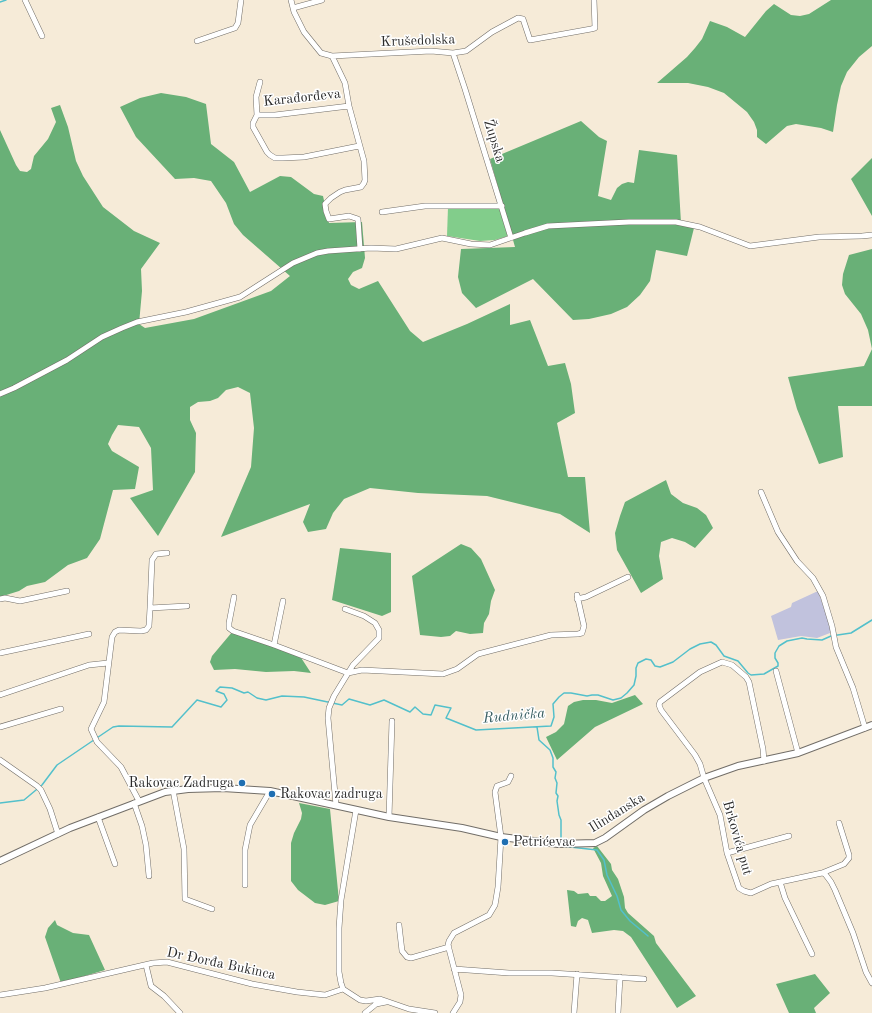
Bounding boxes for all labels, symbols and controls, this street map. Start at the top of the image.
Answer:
street label: Krušedolska [380,31,456,51]
street label: Karađorđeva [262,86,342,110]
street label: Župska [480,117,508,165]
water label: Rudnička [482,704,546,728]
place label: Rakovac Zadruga [128,775,234,791]
marker: Rakovac Zadruga [237,778,247,788]
place label: Rakovac zadruga [280,786,383,802]
marker: Rakovac zadruga [267,789,277,799]
street label: Ilindanska [586,789,648,837]
street label: Brkovića put [718,799,756,877]
place label: Petrićevac [513,834,575,850]
marker: Petrićevac [500,837,510,847]
street label: Dr Đorđa Bukinca [165,944,277,984]

